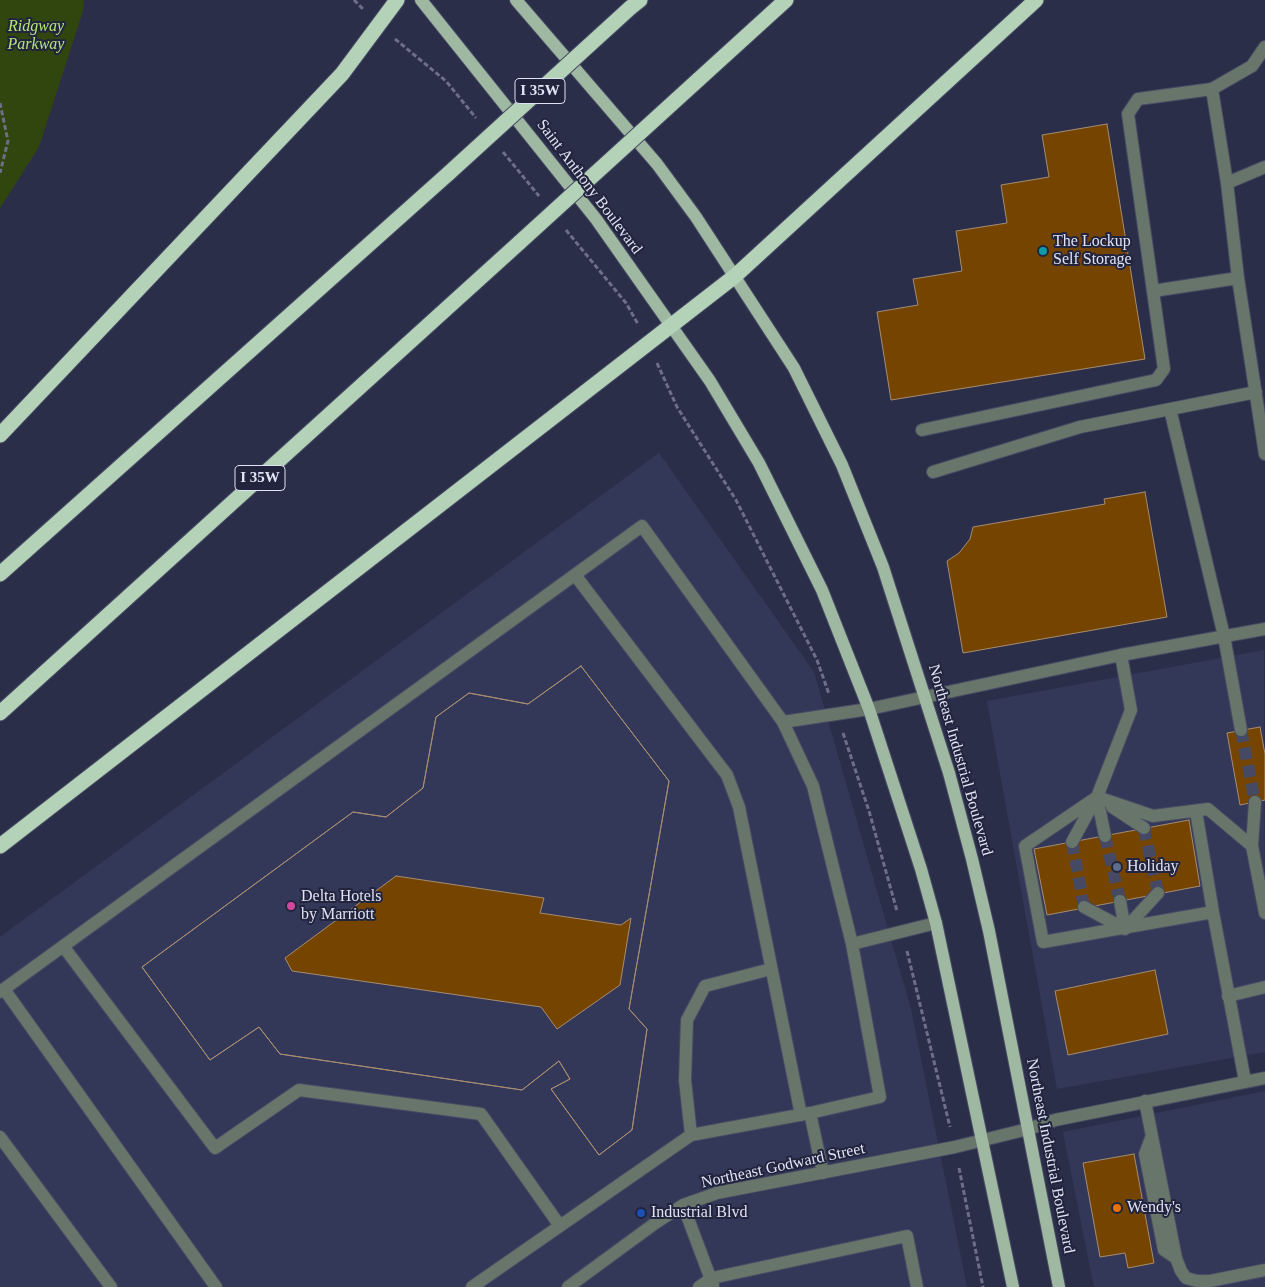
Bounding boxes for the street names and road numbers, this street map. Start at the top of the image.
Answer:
road number: I 35W [515,78,565,104]
street label: Saint Anthony Boulevard [532,116,646,258]
road number: I 35W [235,466,285,490]
street label: Northeast Industrial Boulevard [923,662,997,858]
street label: Northeast Industrial Boulevard [1022,1057,1078,1255]
street label: Northeast Godward Street [699,1139,867,1193]

